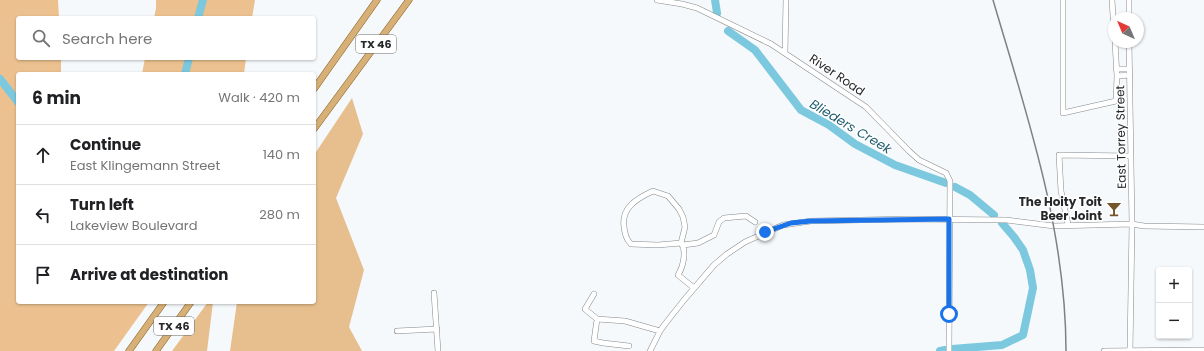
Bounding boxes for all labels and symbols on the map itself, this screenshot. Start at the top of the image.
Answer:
north arrow [1108,12,1144,48]
road number: TX 46 [356,35,396,53]
street label: River Road [806,50,868,99]
street label: East Torrey Street [1111,85,1130,189]
water label: Blieders Creek [806,94,896,159]
place label: The Hoity Toit Beer Joint [1019,193,1102,224]
bar icon: The Hoity Toit Beer Joint [1105,200,1123,218]
route end [756,223,774,241]
route start [940,305,958,323]
road number: TX 46 [154,317,194,335]

